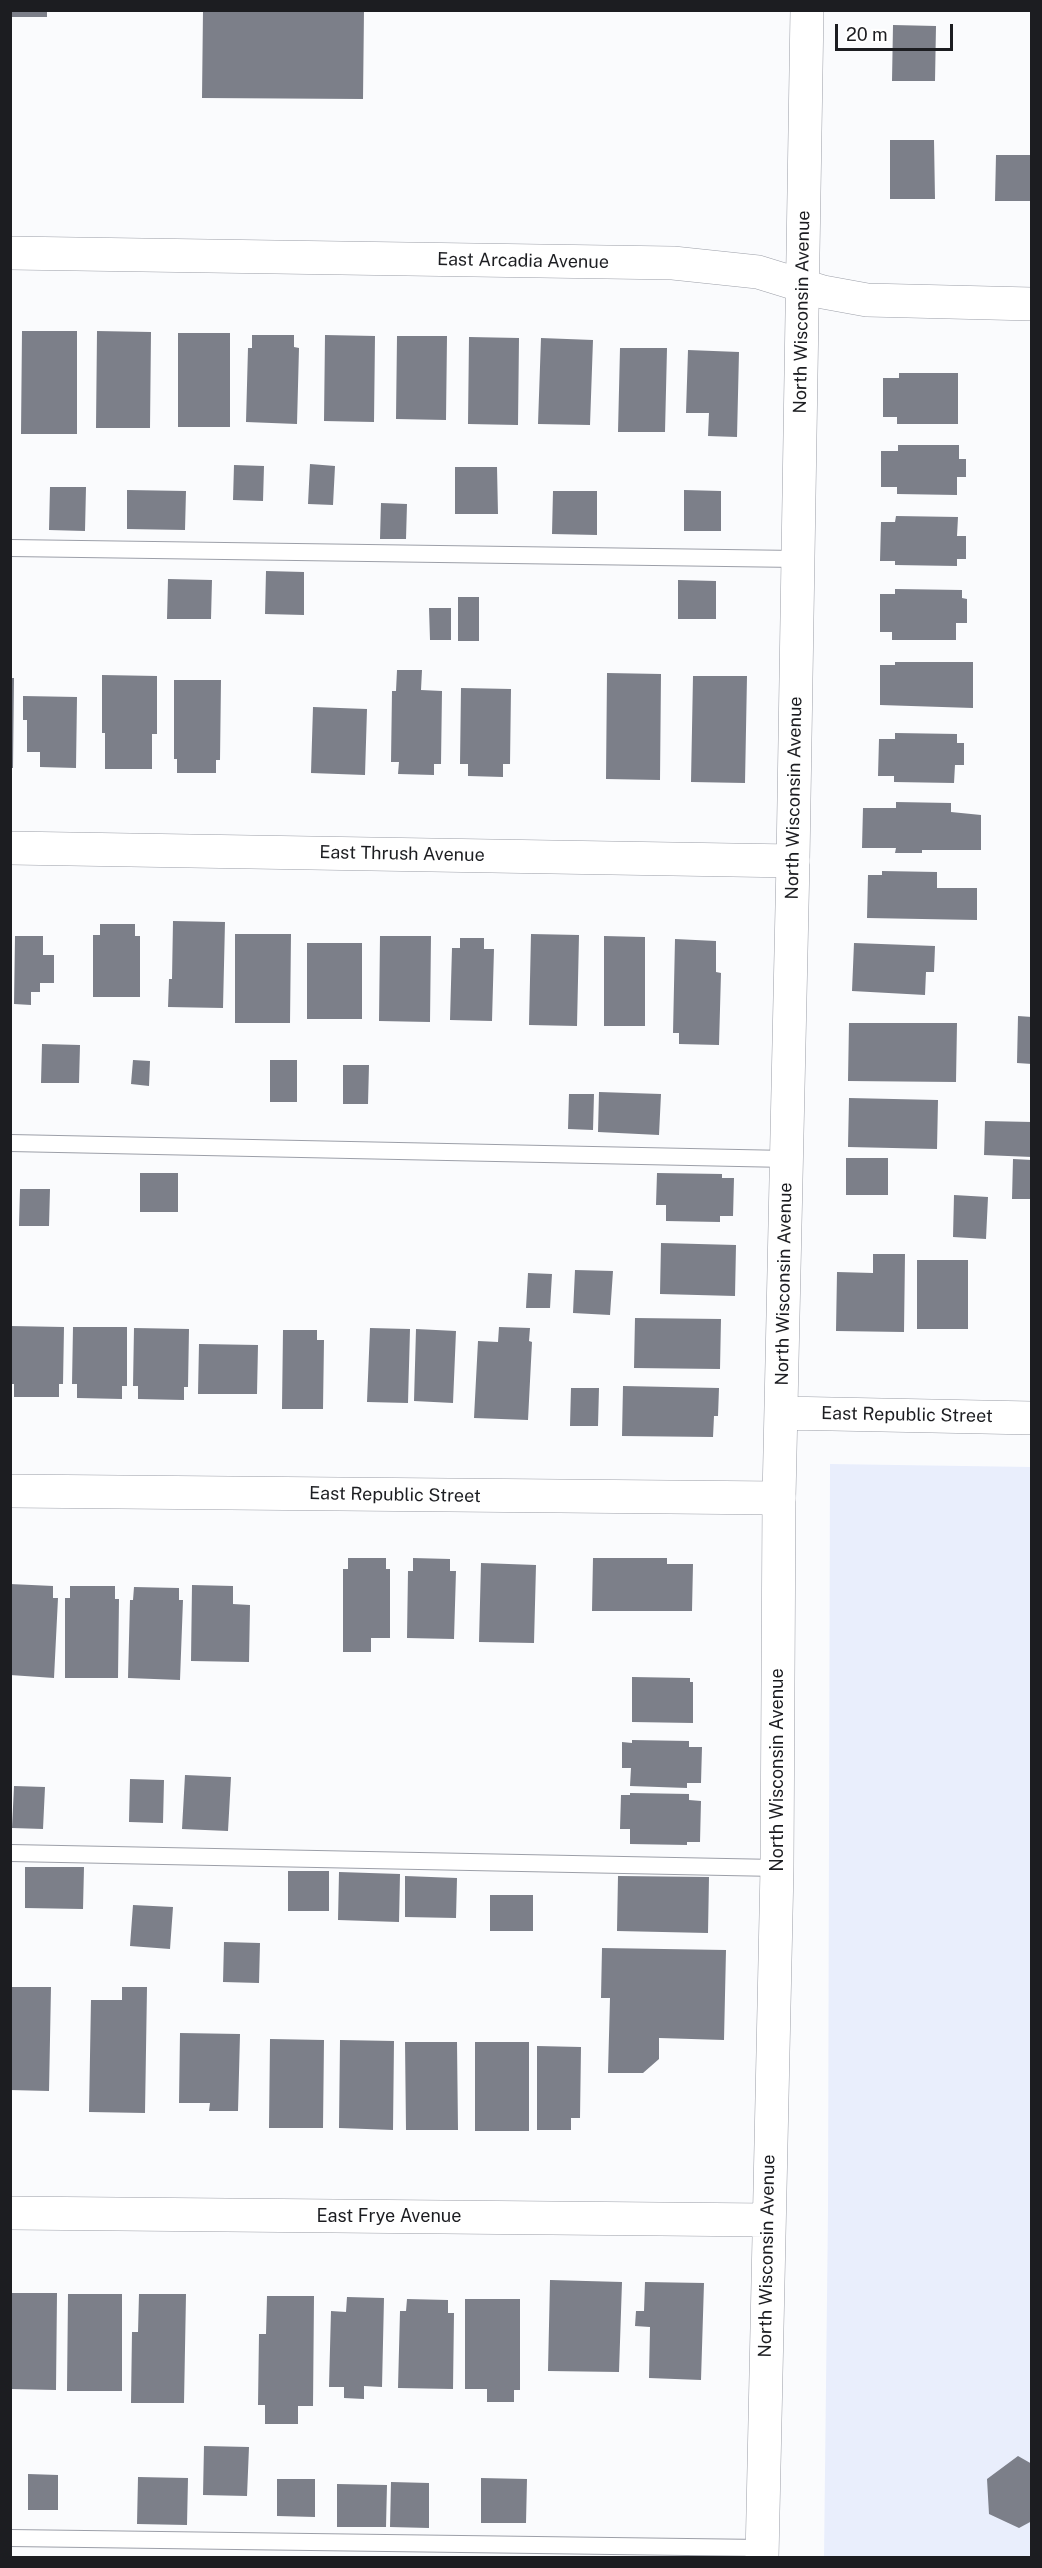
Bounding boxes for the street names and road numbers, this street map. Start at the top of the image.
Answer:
street label: North Wisconsin Avenue [789,210,815,414]
street label: East Arcadia Avenue [437,249,609,273]
street label: North Wisconsin Avenue [781,696,807,900]
street label: East Thrush Avenue [319,842,485,866]
street label: North Wisconsin Avenue [771,1182,797,1386]
street label: East Republic Street [821,1403,993,1427]
street label: East Republic Street [309,1483,481,1507]
street label: North Wisconsin Avenue [766,1668,788,1872]
street label: North Wisconsin Avenue [754,2154,780,2358]
street label: East Frye Avenue [316,2205,462,2227]

